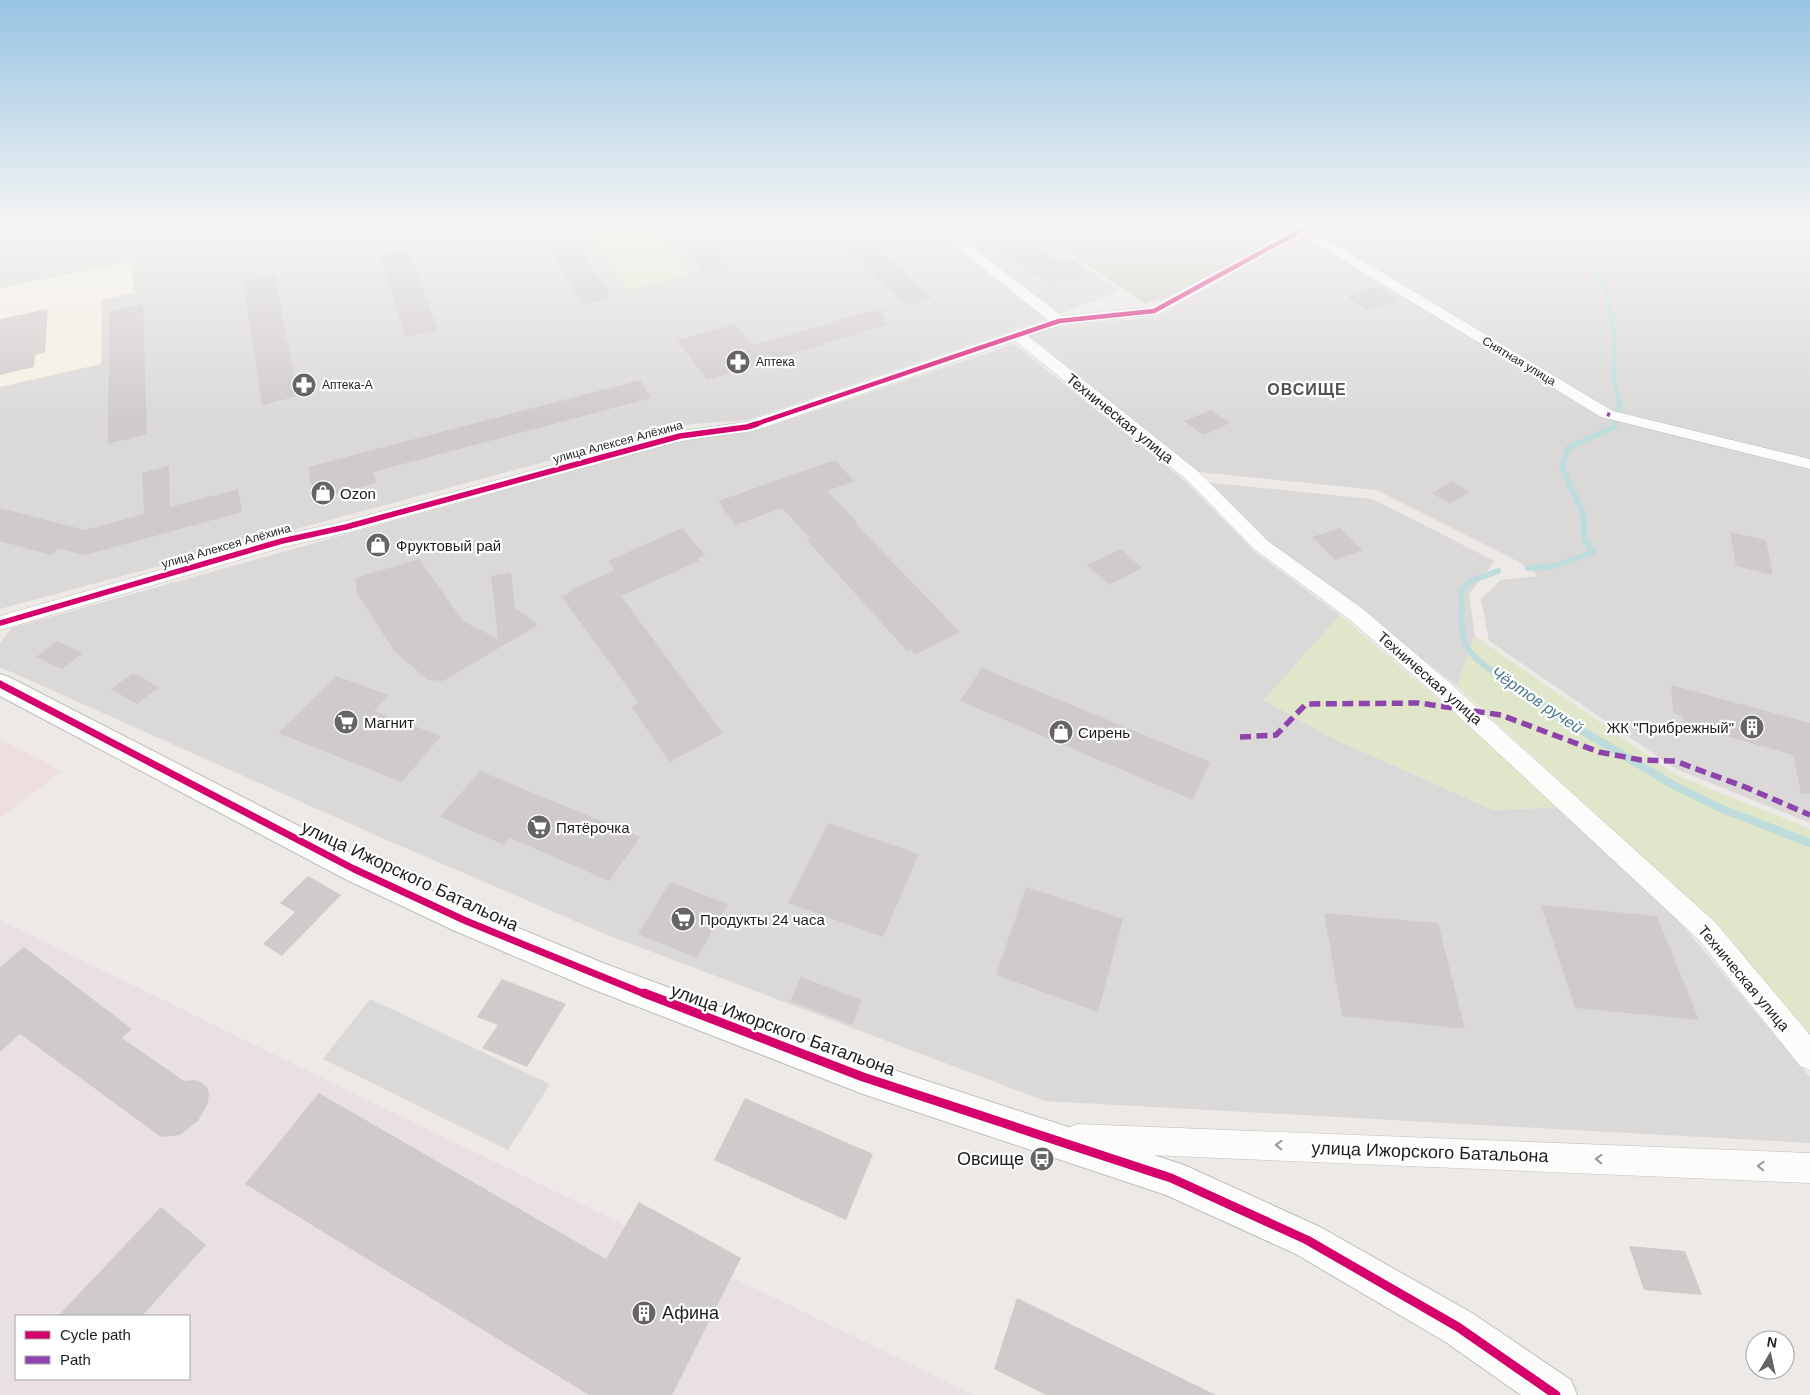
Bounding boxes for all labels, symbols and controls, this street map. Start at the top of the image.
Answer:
street label: Снятная улица [1480,334,1559,389]
pharmacy icon: Аптека [725,349,751,375]
place label: Аптека [756,355,795,369]
street label: Техническая улица [1063,370,1178,467]
pharmacy icon: Аптека-А [291,372,317,398]
place label: Аптека-А [322,378,373,392]
district label: ОВСИЩЕ [1267,381,1347,398]
street label: улица Алексея Алёхина [552,418,685,466]
shop icon: Ozon [310,480,336,506]
place label: Ozon [340,485,376,502]
street label: улица Алексея Алёхина [160,521,292,571]
shop icon: Фруктовый рай [365,532,391,558]
place label: Фруктовый рай [396,537,501,554]
street label: Техническая улица [1374,628,1486,728]
water label: Чёртов ручей [1488,663,1586,737]
supermarket icon: Магнит [333,709,359,735]
place label: Магнит [364,714,414,731]
building icon: ЖК "Прибрежный" [1739,714,1765,740]
shop icon: Сирень [1048,719,1074,745]
place label: ЖК "Прибрежный" [1607,719,1734,736]
place label: Сирень [1078,724,1130,741]
supermarket icon: Пятёрочка [526,814,552,840]
street label: улица Ижорского Батальона [298,817,523,936]
place label: Пятёрочка [556,819,630,836]
supermarket icon: Продукты 24 часа [670,906,696,932]
place label: Продукты 24 часа [700,911,825,928]
street label: Техническая улица [1695,922,1794,1035]
street label: улица Ижорского Батальона [668,980,899,1080]
street label: улица Ижорского Батальона [1311,1138,1550,1166]
one-way arrow [1275,1140,1283,1151]
bus stop icon: Овсище [1029,1146,1055,1172]
place label: Овсище [957,1149,1024,1169]
one-way arrow [1595,1154,1603,1165]
one-way arrow [1757,1161,1765,1172]
building icon: Афина [631,1300,657,1326]
place label: Афина [662,1303,720,1323]
legend [15,1315,190,1380]
text: Cycle path [60,1326,131,1343]
north arrow [1745,1330,1795,1380]
text: N [1766,1333,1778,1351]
text: Path [60,1351,91,1368]

